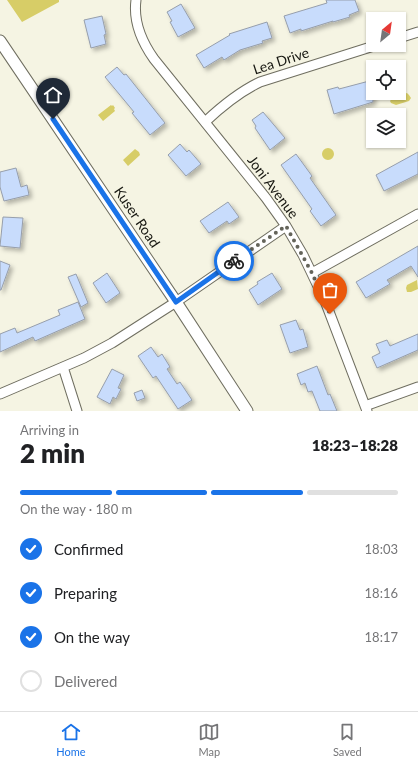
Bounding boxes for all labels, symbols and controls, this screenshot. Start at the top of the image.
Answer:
north arrow [366,12,406,52]
map controls [366,12,406,148]
street label: Lea Drive [251,43,311,78]
button: locate [366,60,406,100]
pin [36,78,70,119]
icon: home [42,84,64,106]
button: layers [366,108,406,148]
street label: Joni Avenue [244,152,303,221]
street label: Kuser Road [111,183,164,250]
courier [214,241,254,281]
icon: bike [223,250,245,272]
pin [313,273,347,314]
icon: bag [319,279,341,301]
text: Arriving in [20,422,79,438]
text: 18:23–18:28 [312,436,398,454]
text: 2 min [20,437,85,469]
text: On the way · 180 m [20,501,132,517]
icon: check [20,538,42,560]
text: Confirmed [54,540,123,558]
text: 18:03 [365,541,398,557]
icon: check [20,582,42,604]
text: Preparing [54,584,117,602]
text: 18:16 [365,585,398,601]
icon: check [20,626,42,648]
text: On the way [54,628,130,646]
text: 18:17 [365,629,398,645]
text: Delivered [54,672,117,690]
tab: Home [56,721,86,758]
tab: Map [198,721,220,758]
tab: Saved [333,721,362,758]

